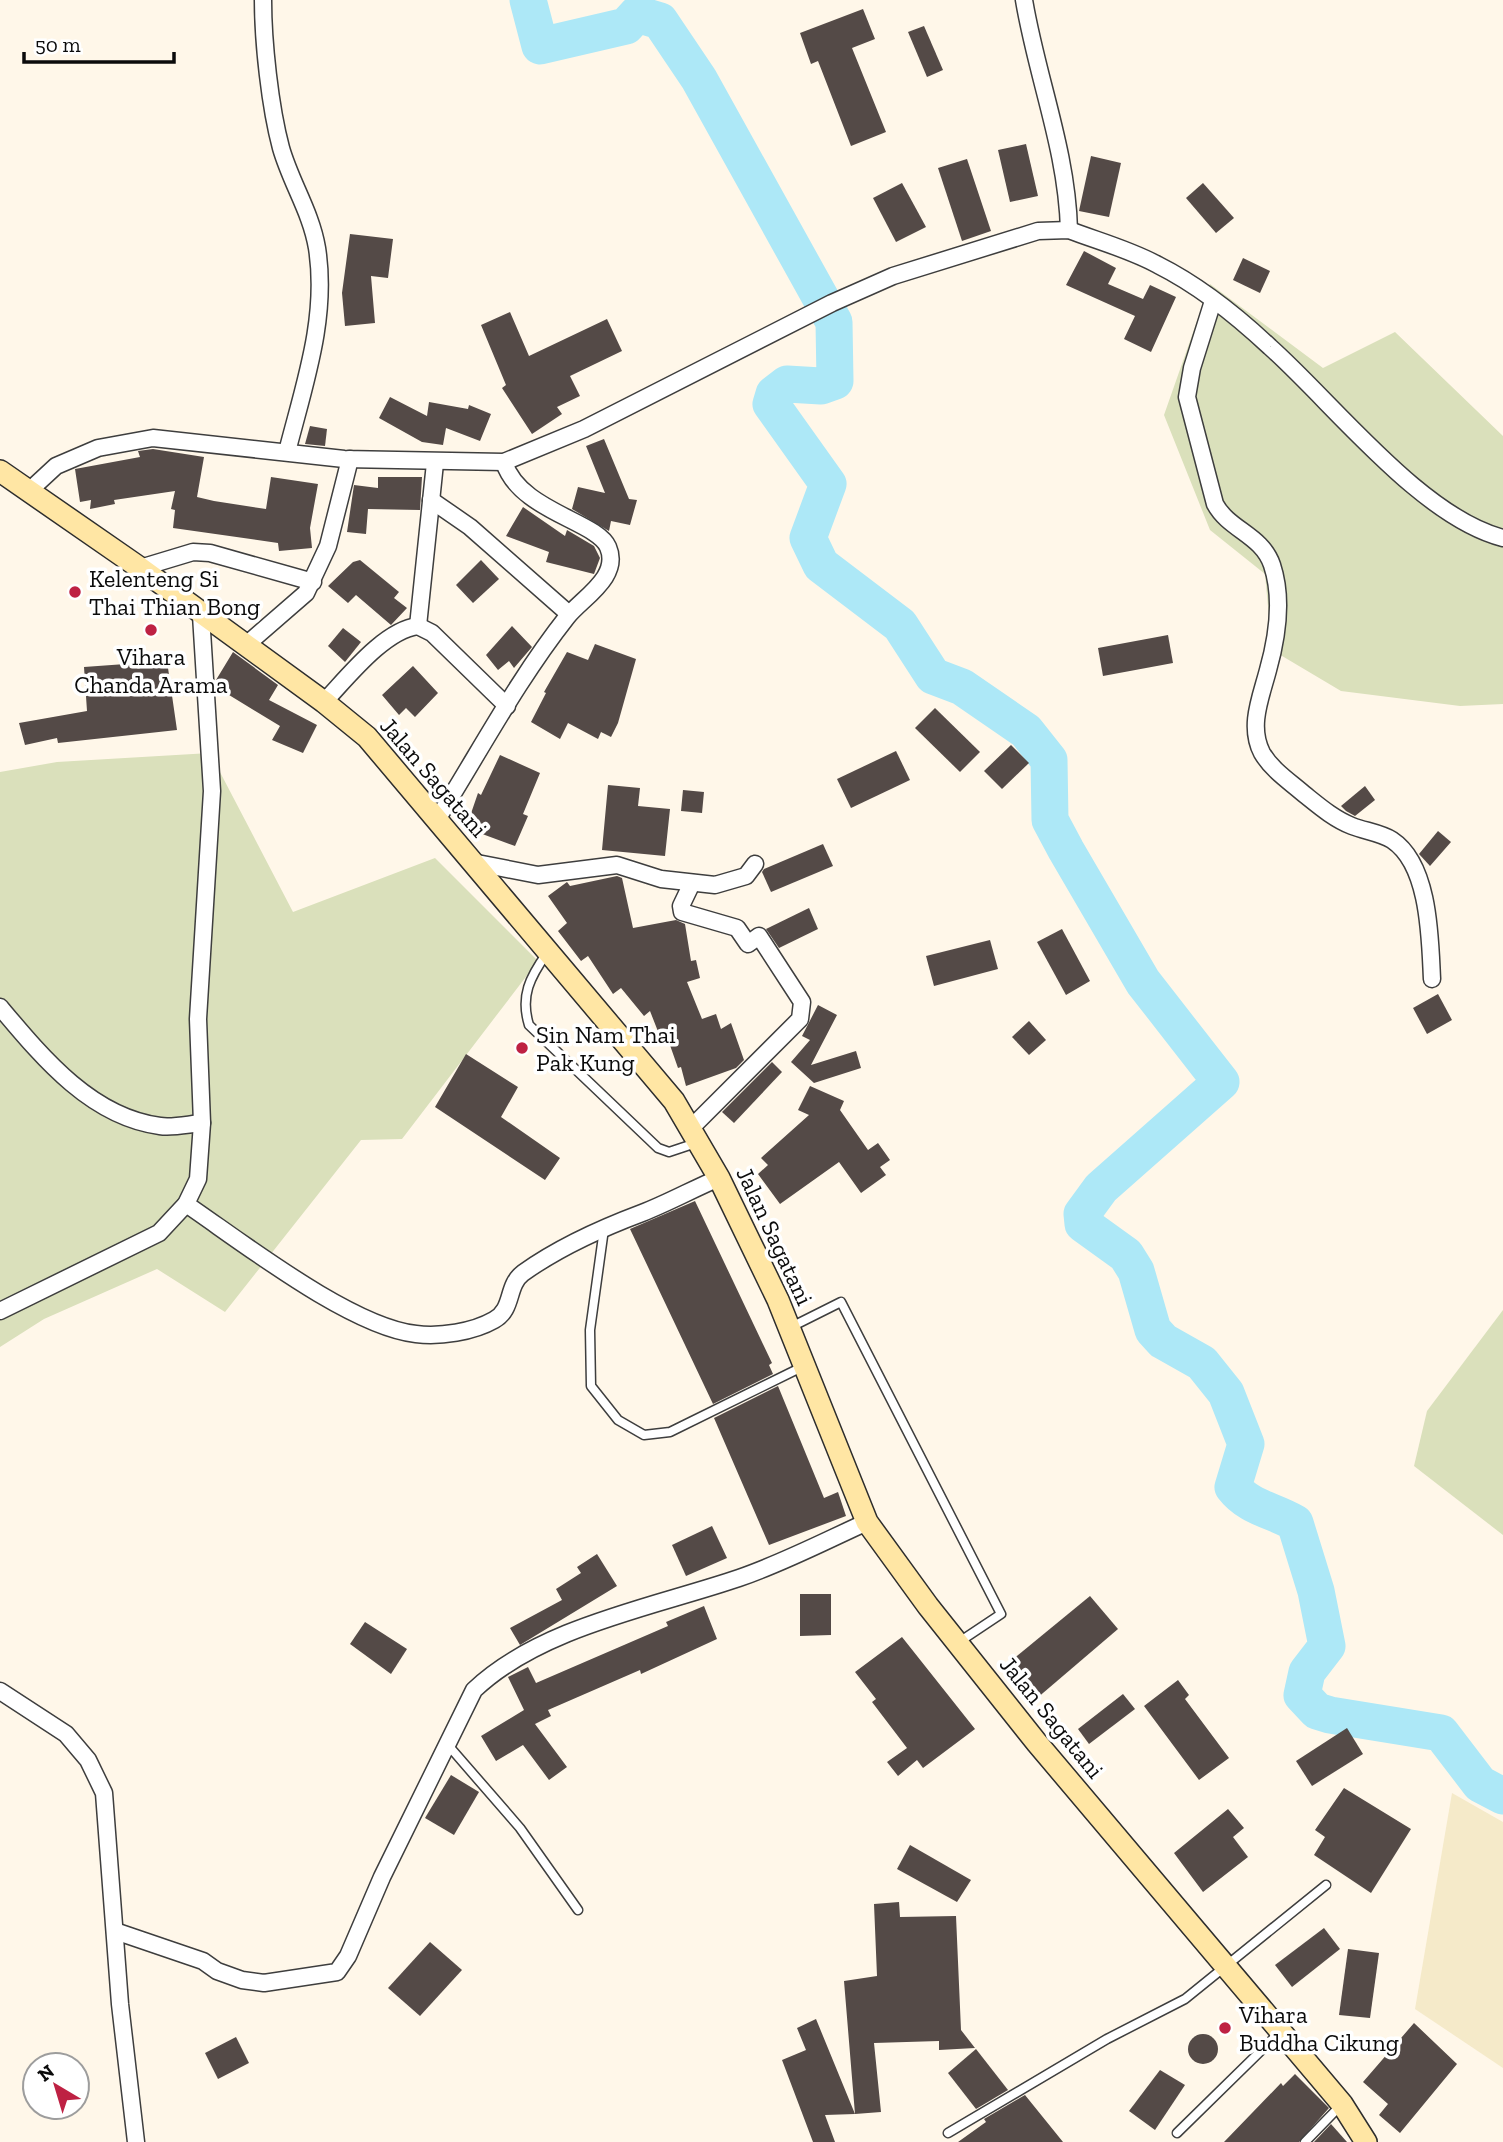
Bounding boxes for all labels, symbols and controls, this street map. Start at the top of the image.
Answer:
scale bar [24,21,175,65]
text: 50 m [35,32,81,57]
place label: Kelenteng Si Thai Thian Bong [89,564,260,621]
marker: Kelenteng Si Thai Thian Bong [67,584,83,600]
marker: Vihara Chanda Arama [143,622,159,638]
place label: Vihara Chanda Arama [74,642,228,699]
street label: Jalan Sagatani [374,711,494,843]
place label: Sin Nam Thai Pak Kung [536,1020,676,1077]
marker: Sin Nam Thai Pak Kung [514,1040,530,1056]
street label: Jalan Sagatani [730,1162,820,1310]
street label: Jalan Sagatani [994,1650,1110,1784]
place label: Vihara Buddha Cikung [1238,2000,1399,2057]
marker: Vihara Buddha Cikung [1217,2020,1233,2036]
north arrow [21,2051,91,2121]
text: N [33,2059,59,2087]

